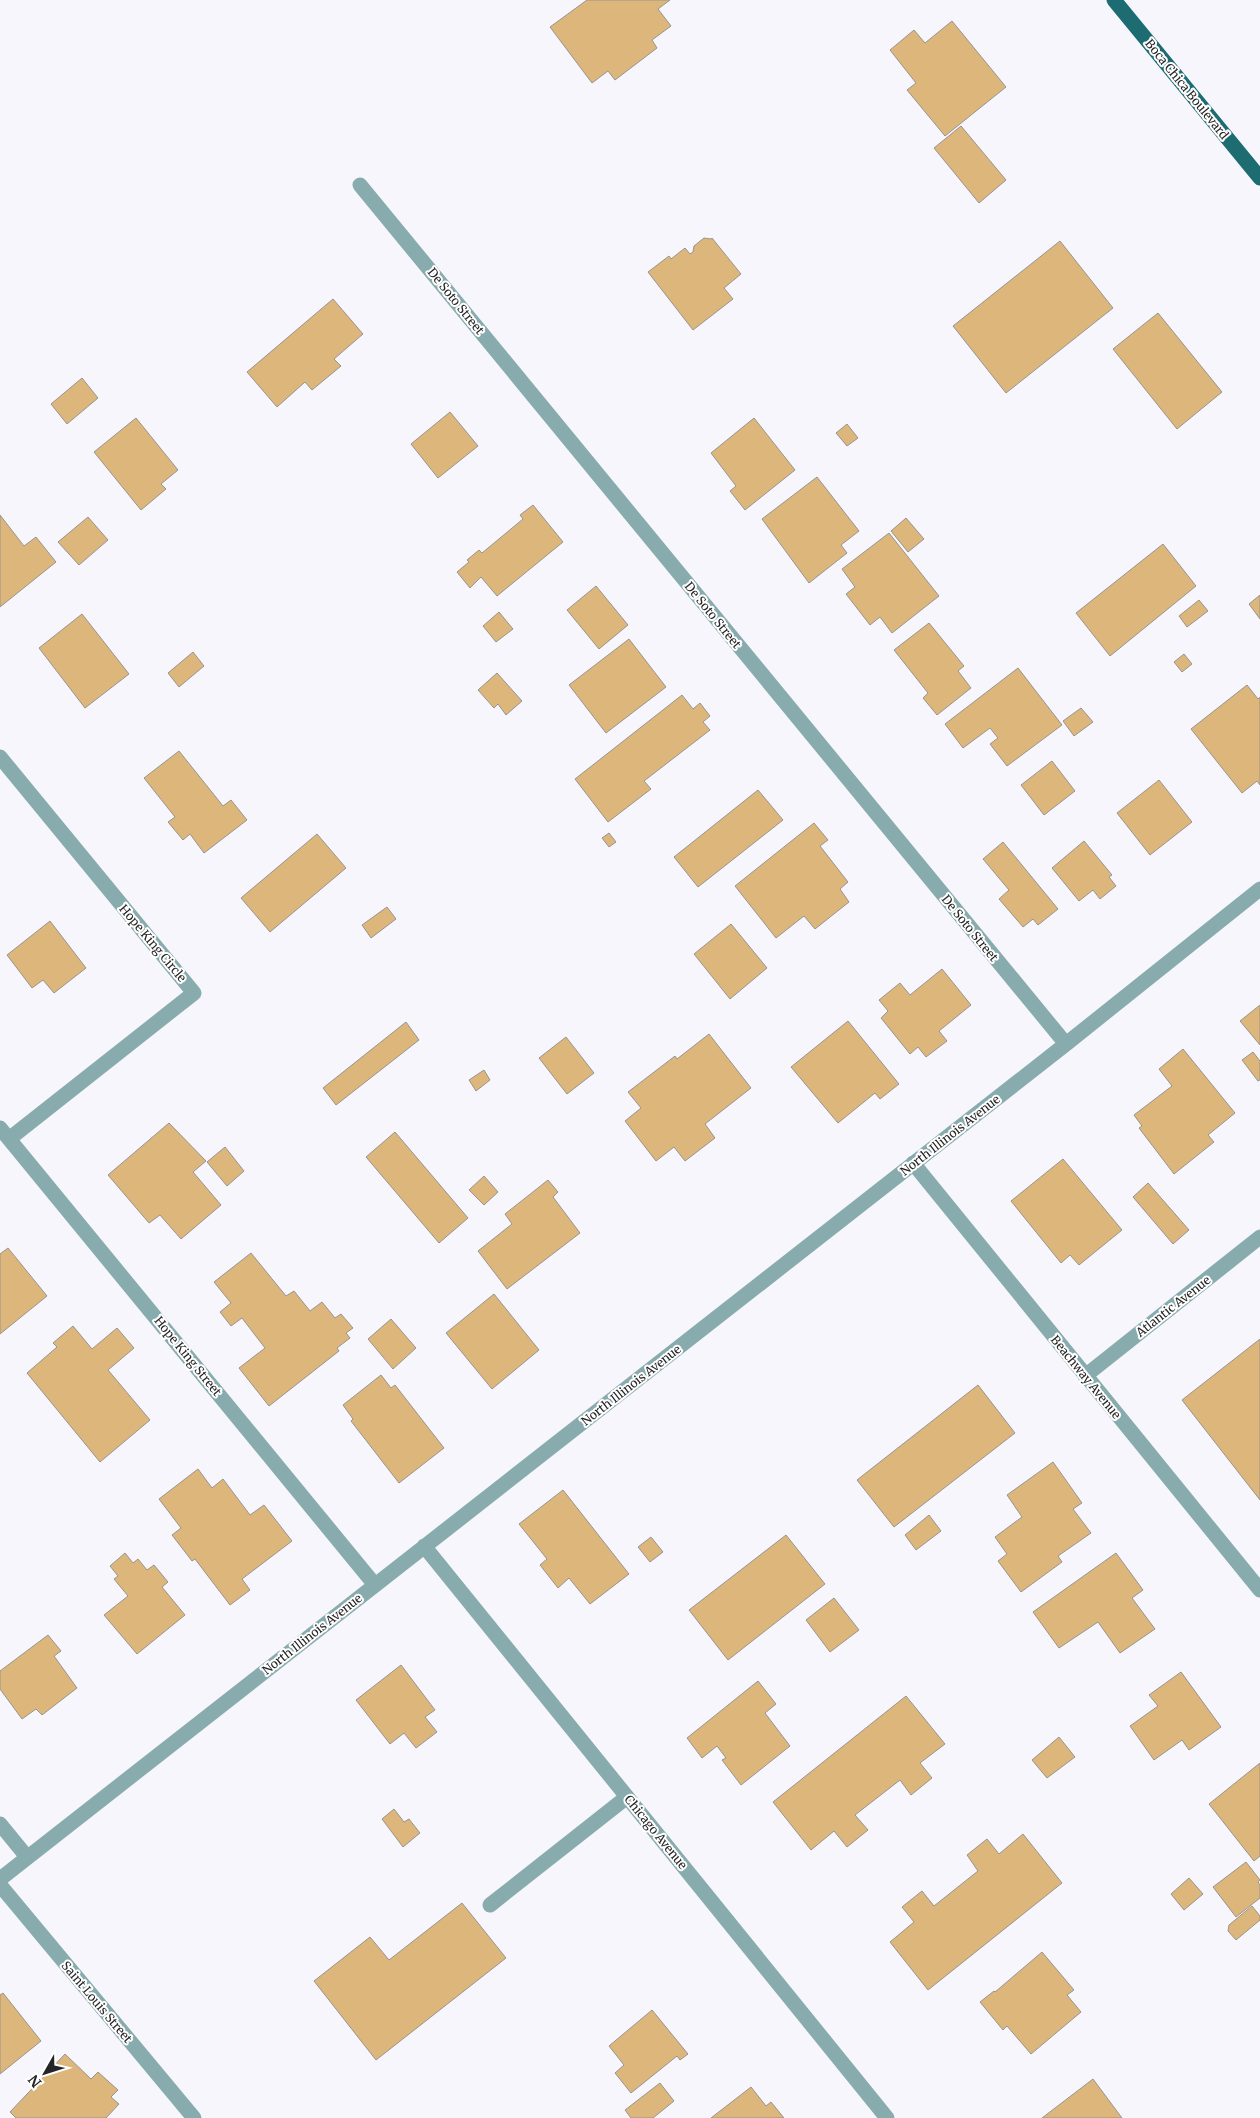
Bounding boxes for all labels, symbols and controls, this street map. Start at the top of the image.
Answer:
street label: Boca Chica Boulevard [1142,36,1232,142]
street label: De Soto Street [425,265,488,338]
street label: De Soto Street [682,579,745,652]
street label: De Soto Street [939,892,1002,965]
street label: Hope King Circle [116,901,190,985]
street label: North Illinois Avenue [897,1091,1003,1179]
street label: Atlantic Avenue [1132,1272,1213,1340]
street label: Hope King Street [151,1313,225,1399]
street label: Beachway Avenue [1048,1332,1124,1422]
street label: North Illinois Avenue [578,1341,684,1429]
street label: North Illinois Avenue [259,1590,365,1678]
street label: Chicago Avenue [622,1792,690,1872]
street label: Saint Louis Street [58,1958,136,2046]
north arrow [20,2048,70,2098]
text: N [24,2071,45,2091]

